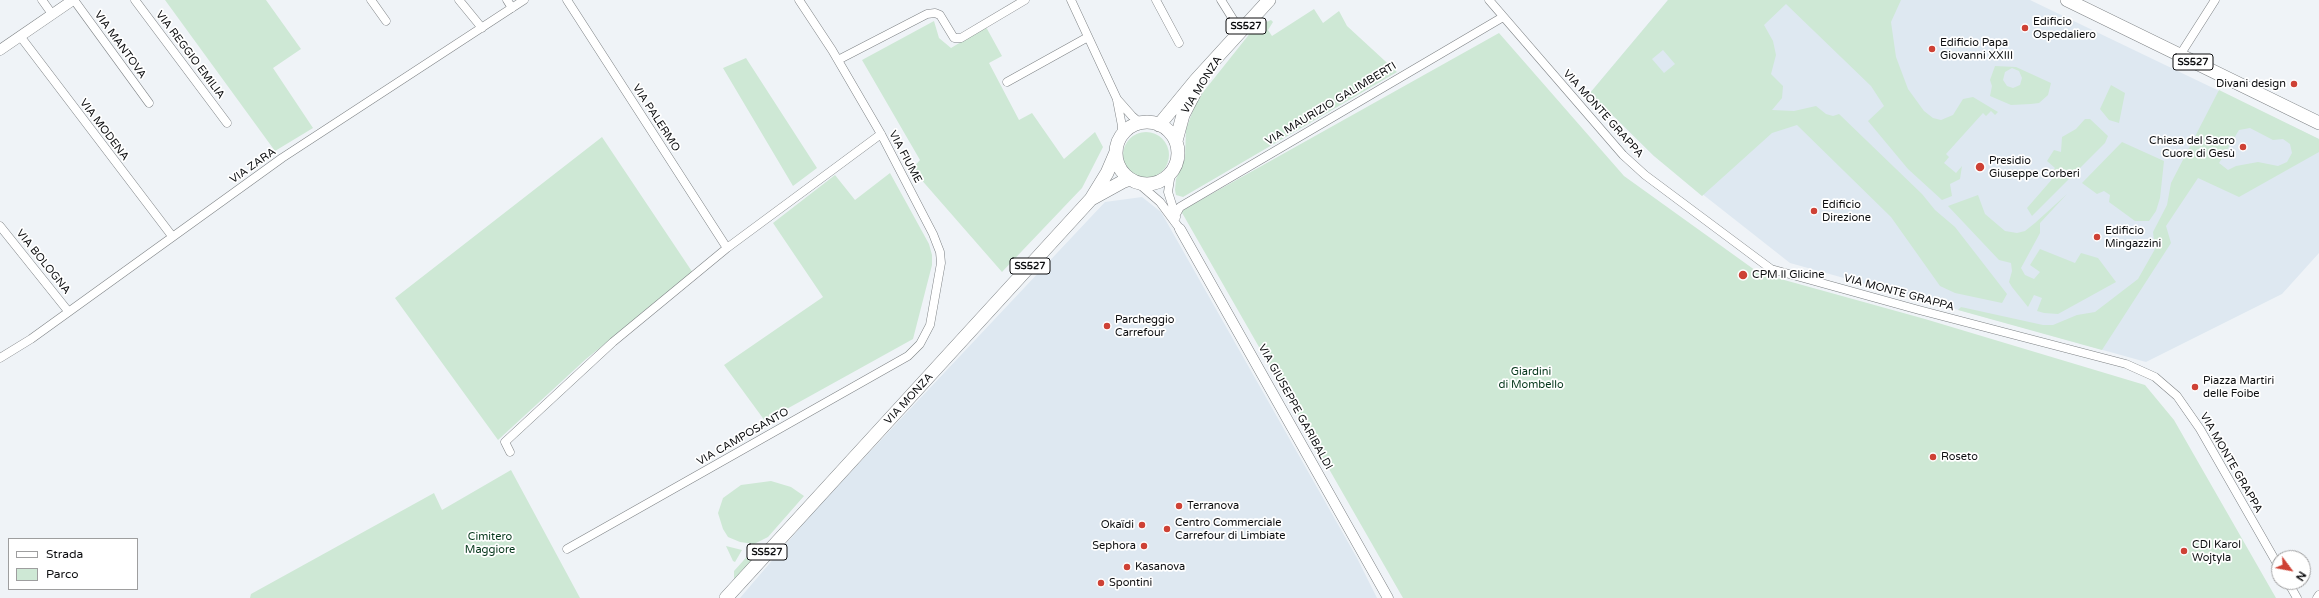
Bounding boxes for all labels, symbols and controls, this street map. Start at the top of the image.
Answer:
street label: VIA REGGIO EMILIA [153,8,227,102]
street label: VIA MANTOVA [91,9,149,81]
place label: Edificio Ospedaliero [2033,15,2096,41]
road number: SS527 [1226,18,1266,34]
marker: Edificio Ospedaliero [2020,23,2030,33]
place label: Edificio Papa Giovanni XXIII [1940,36,2013,62]
marker: Edificio Papa Giovanni XXIII [1927,44,1937,54]
street label: VIA MONZA [1179,54,1225,116]
road number: SS527 [2173,54,2213,70]
street label: VIA MAURIZIO GALIMBERTI [1263,60,1399,148]
street label: VIA MONTE GRAPPA [1560,67,1646,161]
place label: Divani design [2216,77,2286,91]
marker: Divani design [2289,79,2299,89]
street label: VIA PALERMO [629,82,683,154]
street label: VIA MODENA [77,97,131,163]
street label: VIA FIUME [886,128,924,186]
place label: Chiesa del Sacro Cuore di Gesù [2149,134,2235,160]
marker: Chiesa del Sacro Cuore di Gesù [2238,142,2248,152]
street label: VIA ZARA [227,145,279,187]
place label: Presidio Giuseppe Corberi [1989,154,2080,180]
marker: Presidio Giuseppe Corberi [1974,161,1986,173]
place label: Edificio Direzione [1822,198,1871,224]
marker: Edificio Direzione [1809,206,1819,216]
place label: Edificio Mingazzini [2105,224,2161,250]
street label: VIA BOLOGNA [13,227,73,297]
marker: Edificio Mingazzini [2092,232,2102,242]
road number: SS527 [1010,258,1050,274]
place label: CPM Il Glicine [1752,268,1824,282]
marker: CPM Il Glicine [1737,269,1749,281]
street label: VIA MONTE GRAPPA [1842,272,1956,314]
place label: Parcheggio Carrefour [1115,313,1174,339]
marker: Parcheggio Carrefour [1102,321,1112,331]
street label: VIA GIUSEPPE GARIBALDI [1255,342,1335,472]
park label: Giardini di Mombello [1498,365,1564,391]
street label: VIA MONZA [882,371,936,427]
place label: Piazza Martiri delle Foibe [2203,374,2274,400]
marker: Piazza Martiri delle Foibe [2190,382,2200,392]
street label: VIA CAMPOSANTO [695,405,791,469]
street label: VIA MONTE GRAPPA [2197,410,2265,516]
place label: Roseto [1941,450,1978,464]
marker: Roseto [1928,452,1938,462]
place label: Terranova [1187,499,1239,513]
marker: Terranova [1174,501,1184,511]
place label: Centro Commerciale Carrefour di Limbiate [1175,516,1285,542]
place label: Okaïdi [1101,518,1134,532]
marker: Okaïdi [1137,520,1147,530]
marker: Centro Commerciale Carrefour di Limbiate [1162,524,1172,534]
park label: Cimitero Maggiore [465,530,515,556]
legend [8,538,138,590]
place label: CDI Karol Wojtyla [2192,538,2241,564]
place label: Sephora [1092,539,1136,553]
marker: Sephora [1139,541,1149,551]
road number: SS527 [747,544,787,560]
marker: CDI Karol Wojtyla [2179,546,2189,556]
text: Strada [46,547,83,561]
north arrow [2271,550,2311,590]
place label: Kasanova [1135,560,1185,574]
marker: Kasanova [1122,562,1132,572]
text: Parco [46,567,79,581]
text: N [2293,569,2309,583]
place label: Spontini [1109,576,1152,590]
marker: Spontini [1096,578,1106,588]

